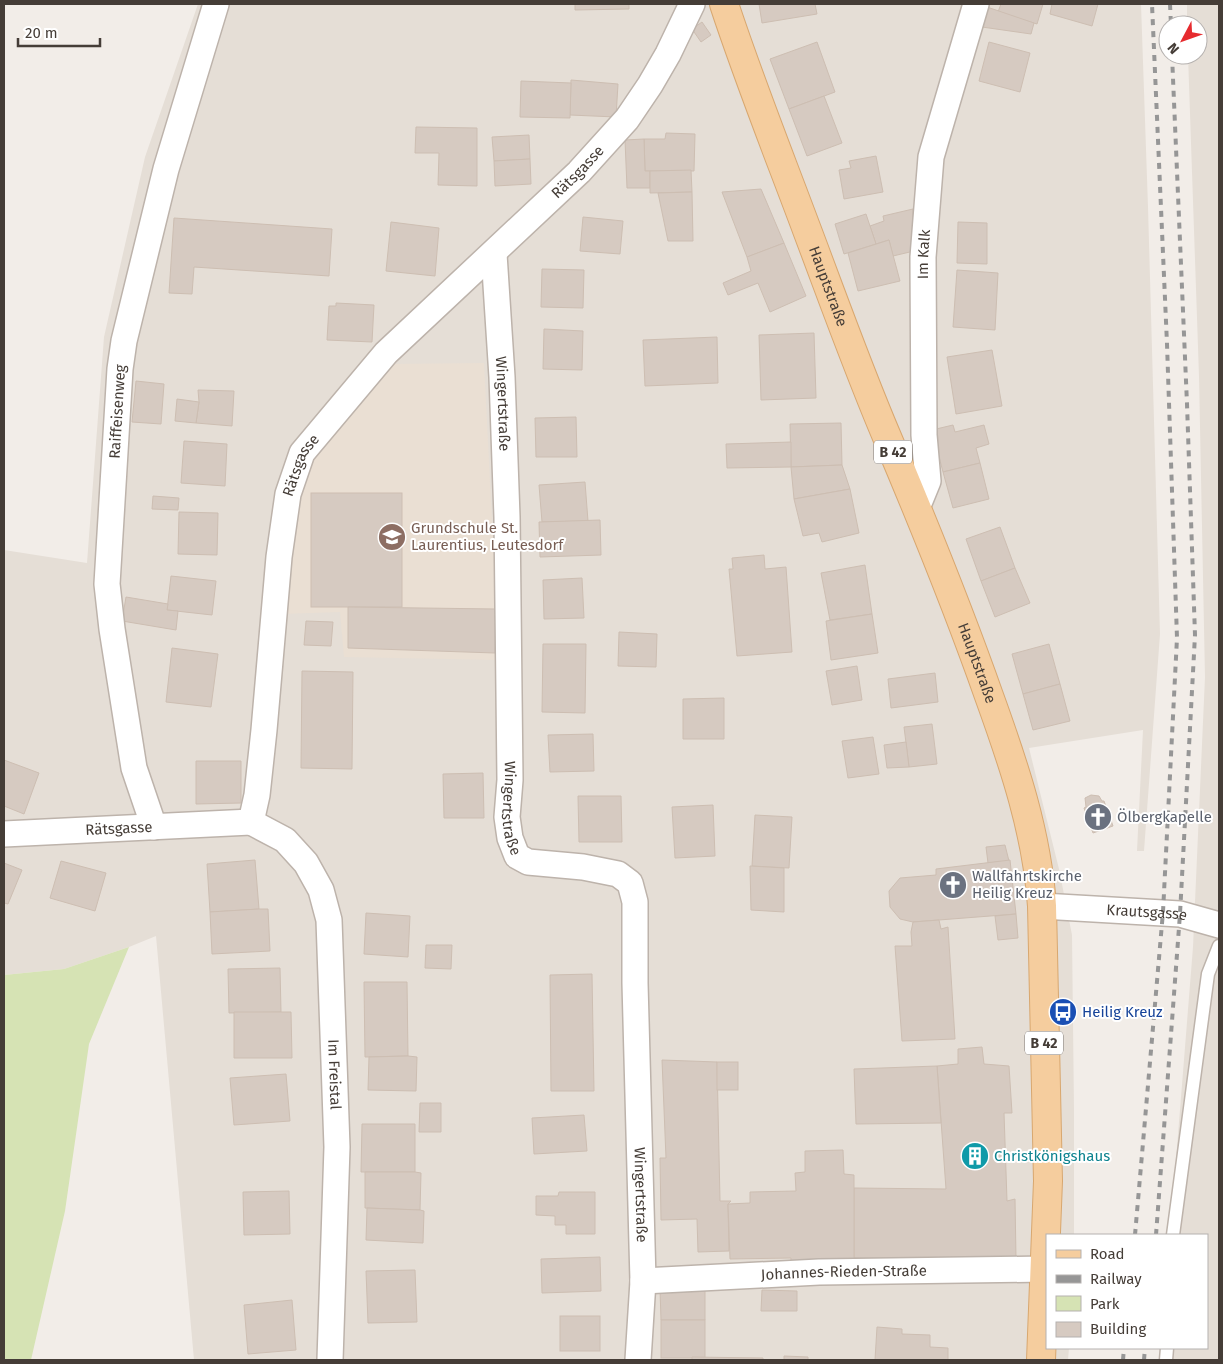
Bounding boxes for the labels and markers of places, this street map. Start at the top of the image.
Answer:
place label: Grundschule St. Laurentius, Leutesdorf [411,519,564,554]
school or university icon: Grundschule St. Laurentius, Leutesdorf [377,522,407,552]
church icon: Ölbergkapelle [1083,802,1113,832]
place label: Ölbergkapelle [1117,808,1212,826]
place label: Wallfahrtskirche Heilig Kreuz [972,867,1082,902]
church icon: Wallfahrtskirche Heilig Kreuz [938,870,968,900]
bus stop icon: Heilig Kreuz [1048,997,1078,1027]
place label: Heilig Kreuz [1082,1003,1163,1021]
building icon: Christkönigshaus [960,1141,990,1171]
place label: Christkönigshaus [994,1147,1110,1165]

